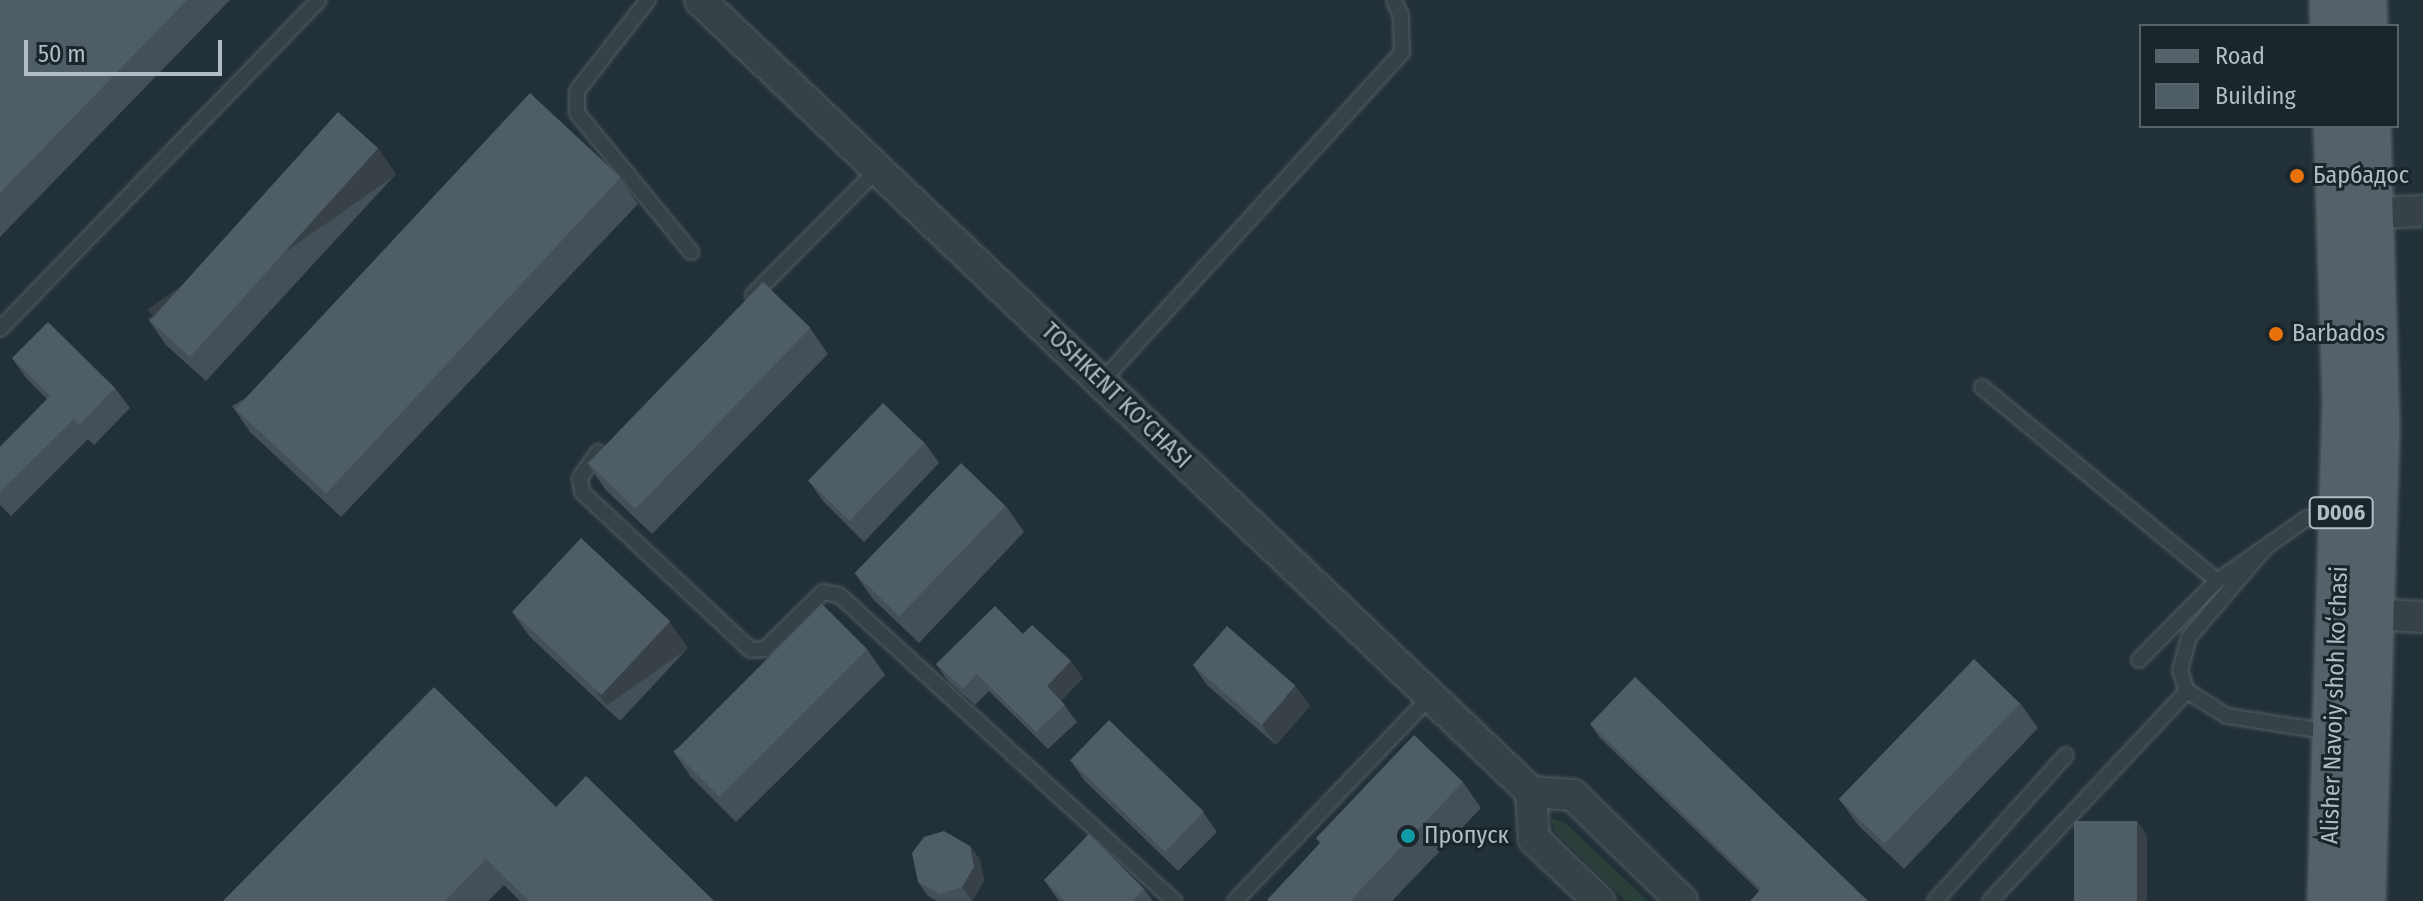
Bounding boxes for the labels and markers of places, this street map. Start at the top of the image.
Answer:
place label: Барбадос [2313,162,2409,190]
marker: Барбадос [2288,167,2306,185]
place label: Barbados [2292,320,2385,348]
marker: Barbados [2267,325,2285,343]
place label: Пропуск [1424,822,1509,850]
marker: Пропуск [1399,827,1417,845]

